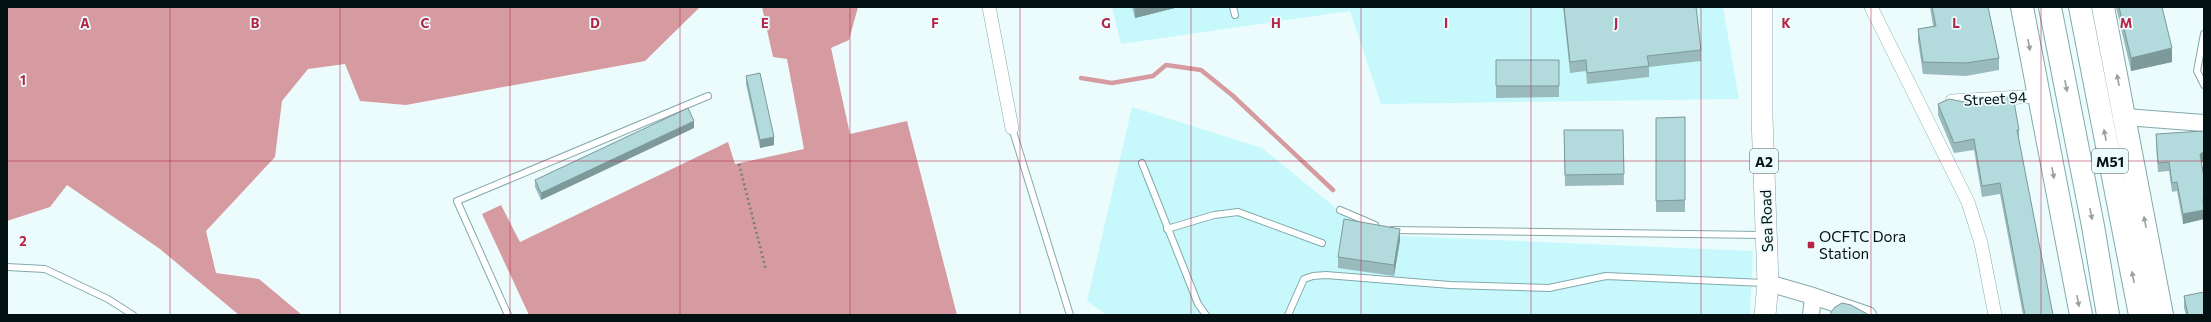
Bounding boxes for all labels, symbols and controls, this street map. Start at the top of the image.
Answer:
text: A [80,15,90,31]
text: B [251,15,260,31]
text: C [421,15,430,31]
text: D [590,15,600,31]
text: E [761,15,769,31]
text: F [931,15,939,31]
text: G [1101,15,1111,31]
text: H [1271,15,1281,31]
text: I [1444,15,1448,31]
text: J [1614,15,1618,31]
text: K [1781,15,1791,31]
text: L [1952,15,1960,31]
text: M [2120,15,2132,31]
one-way arrow [2026,39,2032,51]
text: 1 [20,72,26,88]
one-way arrow [2114,74,2120,86]
one-way arrow [2063,80,2069,93]
street label: Street 94 [1963,87,2027,109]
one-way arrow [2102,129,2108,142]
road number: A2 [1750,149,1778,173]
road number: M51 [2092,149,2128,173]
one-way arrow [2051,167,2057,179]
street label: Sea Road [1756,189,1776,253]
one-way arrow [2088,208,2094,220]
one-way arrow [2142,215,2148,228]
place label: OCFTC Dora Station [1819,227,1906,262]
text: 2 [19,233,27,249]
marker: OCFTC Dora Station [1806,240,1816,250]
one-way arrow [2129,271,2135,283]
one-way arrow [2075,295,2081,307]

